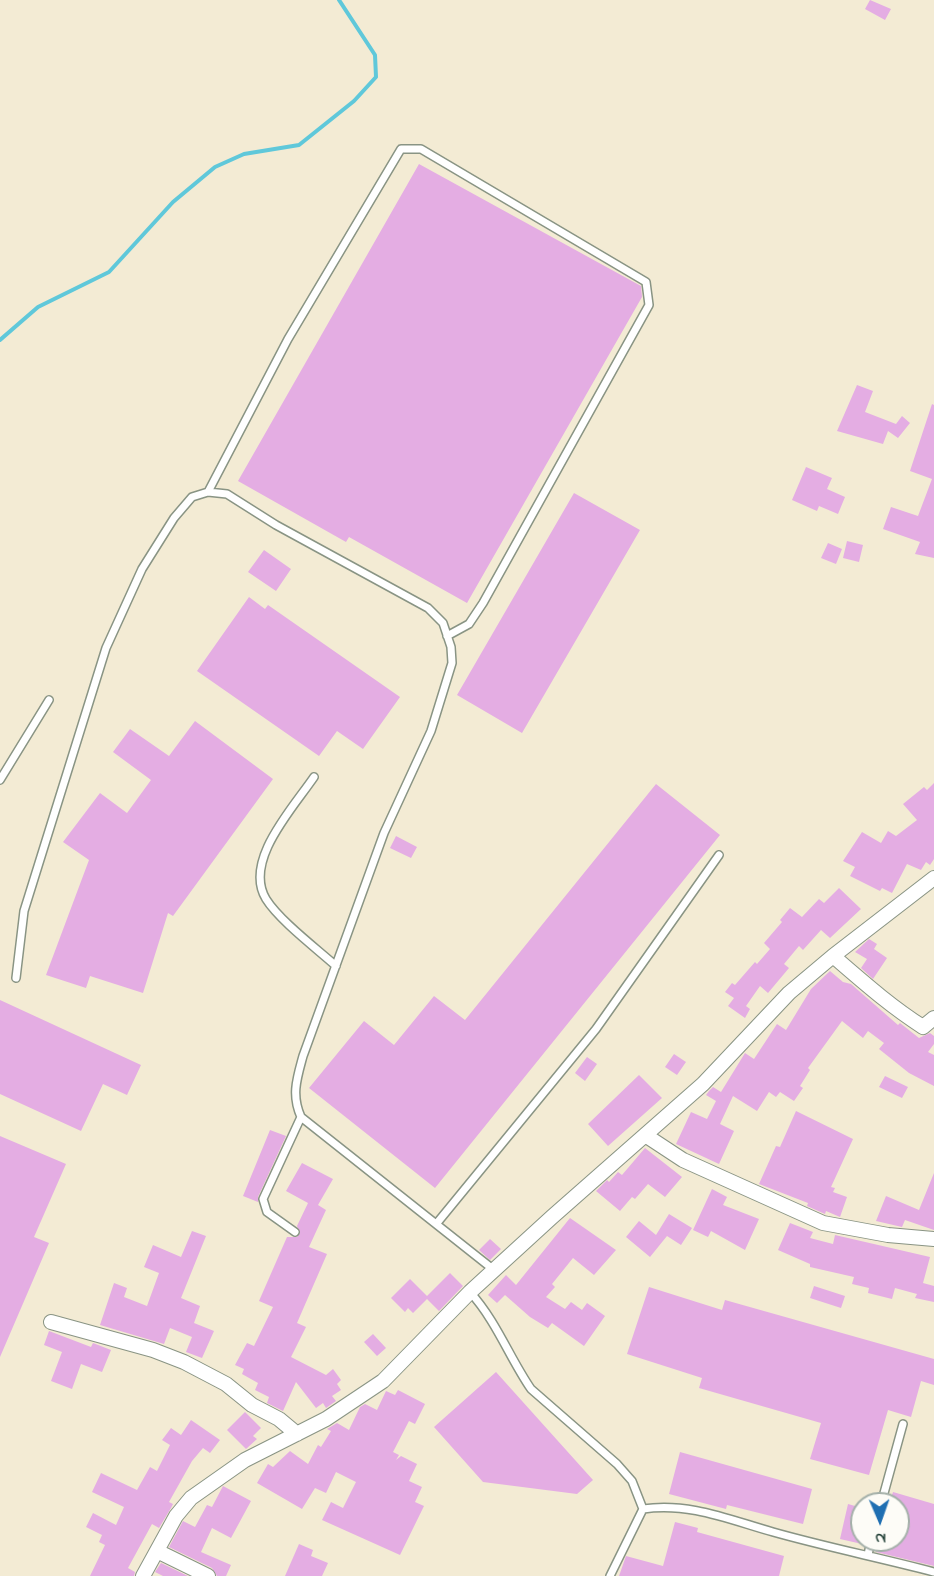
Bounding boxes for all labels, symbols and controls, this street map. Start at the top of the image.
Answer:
north arrow [850,1492,910,1552]
text: N [875,1526,886,1550]

